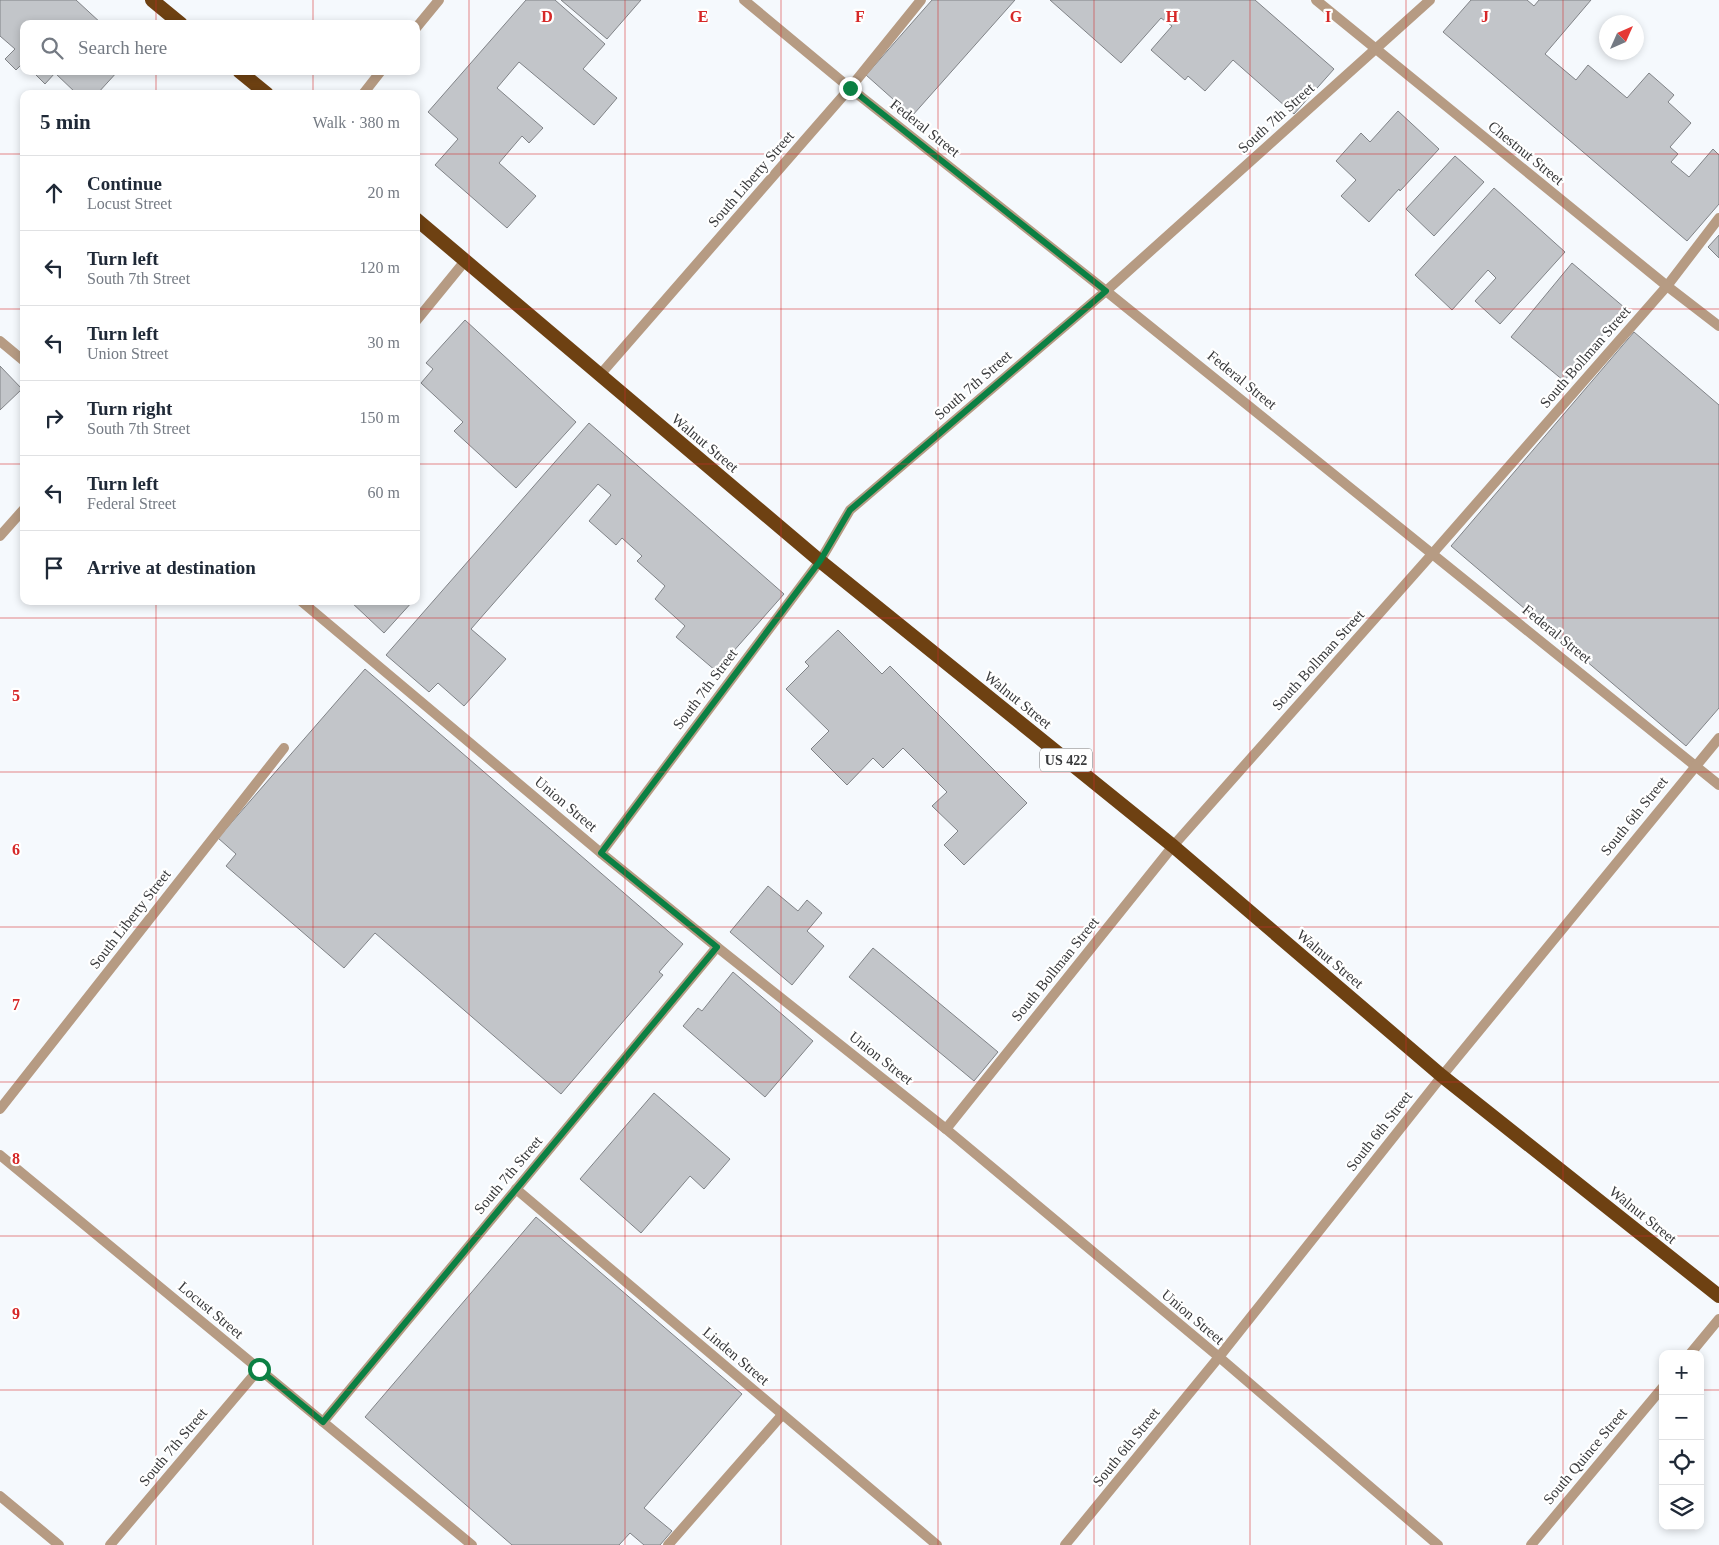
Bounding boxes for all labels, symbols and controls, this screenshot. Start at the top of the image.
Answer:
text: D [541,8,553,25]
text: E [698,8,708,25]
text: F [855,8,865,25]
text: G [1010,8,1023,25]
text: H [1166,8,1179,25]
text: I [1325,8,1331,25]
text: J [1481,8,1489,25]
north arrow [1599,15,1644,60]
search box [20,20,420,75]
icon: search [38,34,66,62]
text: Search here [78,37,167,58]
route end [839,77,862,100]
street label: South 7th Street [1235,79,1318,156]
street label: Federal Street [887,96,964,161]
text: 5 min [40,110,91,134]
text: Walk · 380 m [313,114,400,131]
street label: Chestnut Street [1485,118,1567,189]
street label: South Liberty Street [705,127,797,230]
text: Continue [87,173,162,194]
icon: ahead [40,179,68,207]
text: 20 m [368,184,400,201]
text: Locust Street [87,195,172,212]
text: Turn left [87,248,159,269]
icon: left [40,254,68,282]
text: 120 m [360,259,400,276]
text: South 7th Street [87,270,190,287]
street label: South Bollman Street [1537,302,1634,411]
text: Turn left [87,323,159,344]
icon: left [40,329,68,357]
text: 30 m [368,334,400,351]
text: Union Street [87,345,168,362]
street label: South 7th Street [931,347,1015,423]
street label: Federal Street [1204,347,1280,413]
text: Turn right [87,398,172,419]
icon: right [40,404,68,432]
text: 150 m [360,409,400,426]
street label: Walnut Street [669,411,742,476]
text: South 7th Street [87,420,190,437]
text: Turn left [87,473,159,494]
icon: left [40,479,68,507]
text: 60 m [368,484,400,501]
text: Federal Street [87,495,176,512]
icon: arrive [40,554,68,582]
text: Arrive at destination [87,557,256,578]
street label: Federal Street [1519,601,1595,667]
street label: South Bollman Street [1269,606,1368,713]
street label: South 7th Street [670,645,741,732]
street label: Walnut Street [981,668,1055,732]
text: 5 [12,687,20,704]
road number: US 422 [1040,748,1092,772]
street label: Union Street [532,773,601,835]
street label: South 6th Street [1597,773,1671,859]
text: 6 [12,841,20,858]
street label: South Liberty Street [86,865,174,972]
street label: South Bollman Street [1008,913,1102,1024]
street label: Walnut Street [1294,927,1367,992]
text: 7 [12,996,20,1013]
street label: Union Street [846,1028,917,1088]
street label: South 6th Street [1343,1087,1416,1174]
street label: South 7th Street [471,1132,546,1217]
text: 8 [12,1150,20,1167]
street label: Walnut Street [1606,1183,1680,1247]
street label: Locust Street [175,1278,247,1342]
street label: Union Street [1159,1286,1228,1348]
text: 9 [12,1305,20,1322]
street label: Linden Street [700,1324,773,1389]
map controls [1659,1350,1704,1530]
button: + [1659,1350,1704,1395]
route start [248,1358,271,1381]
button: − [1659,1395,1704,1440]
street label: South 7th Street [136,1404,211,1489]
street label: South 6th Street [1089,1404,1163,1490]
street label: South Quince Street [1540,1404,1630,1507]
button: locate [1659,1440,1704,1485]
button: layers [1659,1485,1704,1530]

